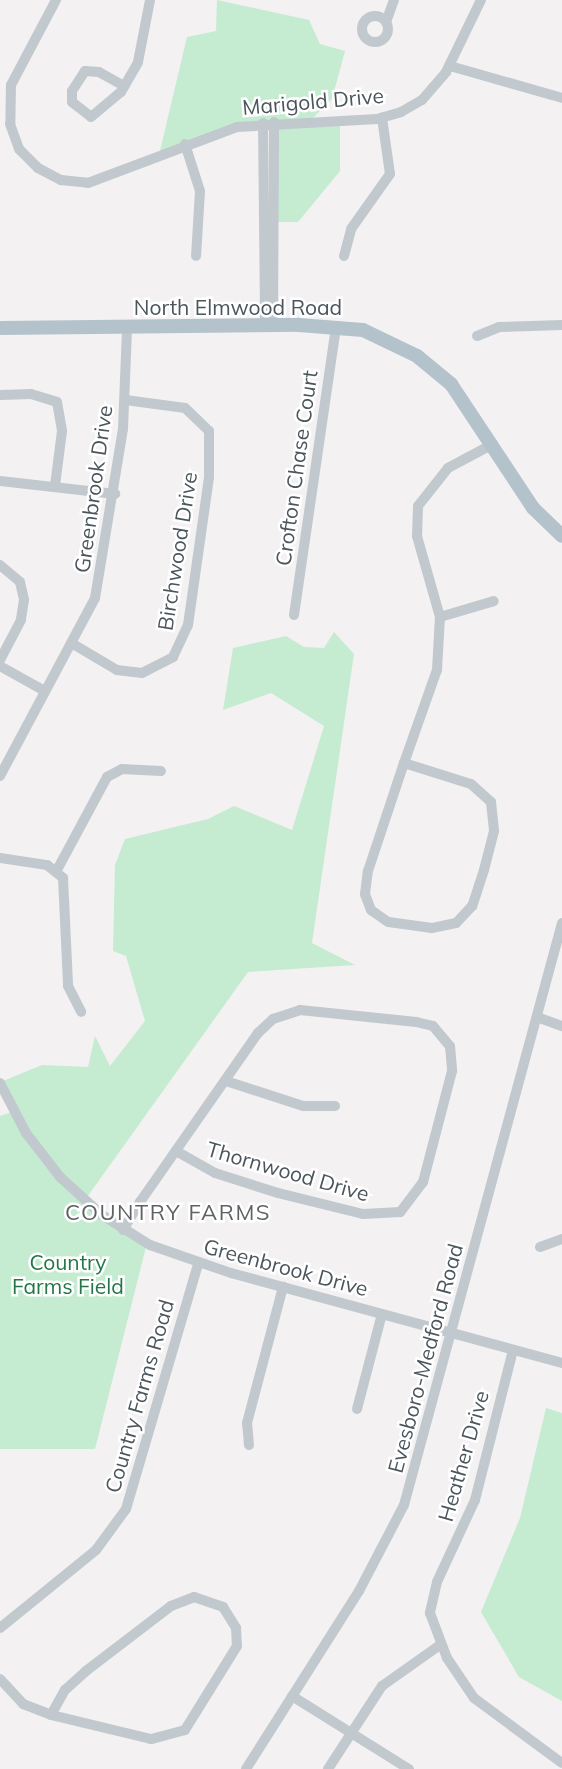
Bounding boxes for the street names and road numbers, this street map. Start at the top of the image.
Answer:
street label: Marigold Drive [241,82,385,120]
street label: North Elmwood Road [134,294,342,320]
street label: Crofton Chase Court [270,369,322,567]
street label: Greenbrook Drive [69,404,117,574]
street label: Birchwood Drive [152,470,202,632]
street label: Thornwood Drive [204,1136,372,1206]
street label: Greenbrook Drive [201,1233,371,1301]
street label: Evesboro-Medford Road [382,1241,468,1475]
street label: Country Farms Road [99,1297,179,1495]
street label: Heather Drive [432,1388,494,1524]

